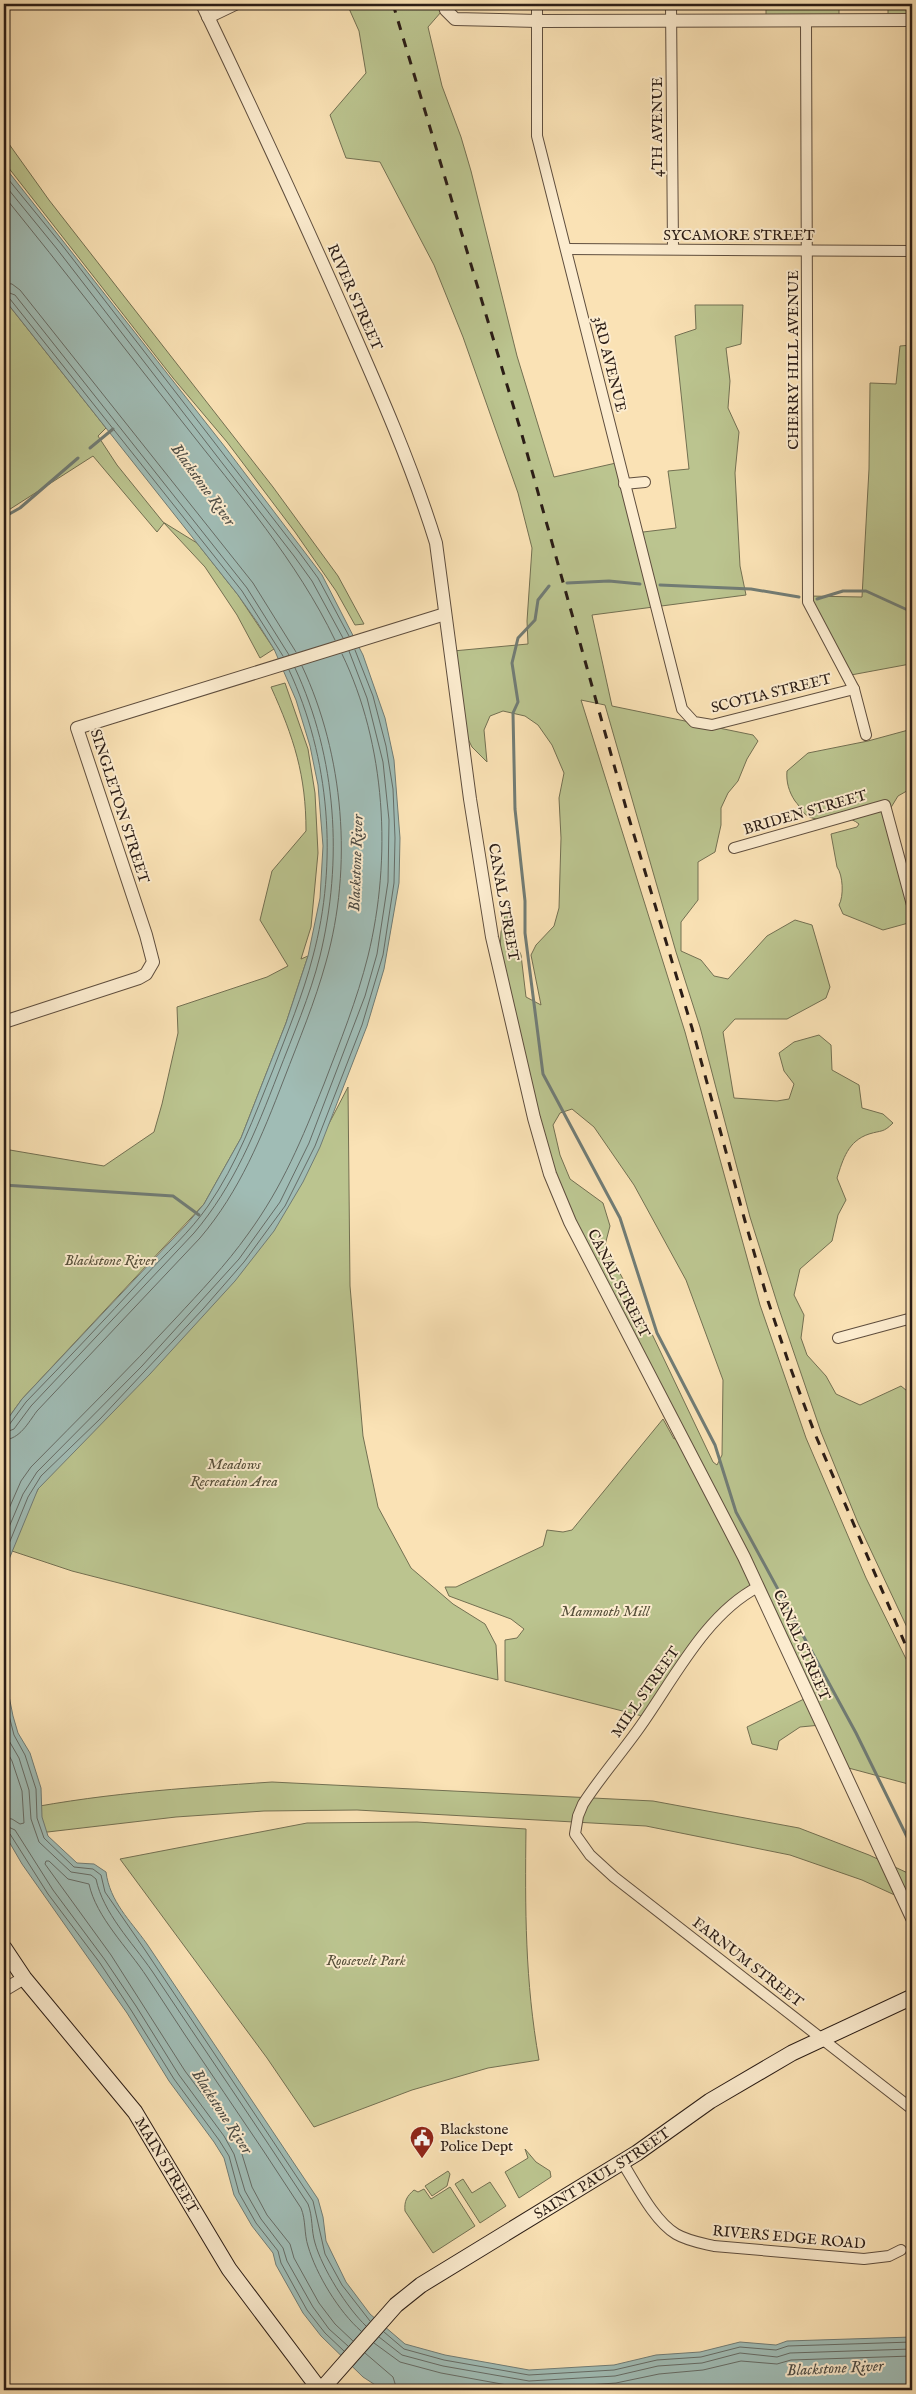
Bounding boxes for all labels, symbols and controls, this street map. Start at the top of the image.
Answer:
street label: 4TH AVENUE [648,77,667,177]
street label: SYCAMORE STREET [663,226,815,245]
street label: RIVER STREET [323,241,386,353]
street label: CHERRY HILL AVENUE [784,270,803,450]
street label: 3RD AVENUE [588,314,631,414]
water label: Blackstone River [166,440,240,532]
street label: SCOTIA STREET [709,669,833,718]
street label: SINGLETON STREET [86,727,153,886]
street label: BRIDEN STREET [741,786,869,839]
water label: Blackstone River [345,813,369,912]
street label: CANAL STREET [484,842,523,962]
street label: CANAL STREET [583,1226,654,1341]
park label: Blackstone River [64,1251,156,1270]
park label: Meadows Recreation Area [190,1455,278,1491]
street label: CANAL STREET [769,1587,834,1704]
park label: Mammoth Mill [561,1602,651,1621]
street label: MILL STREET [607,1643,684,1741]
street label: FARNUM STREET [689,1913,807,2012]
park label: Roosevelt Park [326,1951,406,1970]
water label: Blackstone River [186,2066,257,2160]
street label: MAIN STREET [130,2114,202,2217]
place label: Blackstone Police Dept [440,2120,513,2156]
street label: SAINT PAUL STREET [530,2123,674,2224]
public building icon: Blackstone Police Dept [409,2125,435,2159]
street label: RIVERS EDGE ROAD [712,2221,866,2254]
water label: Blackstone River [786,2356,886,2382]

